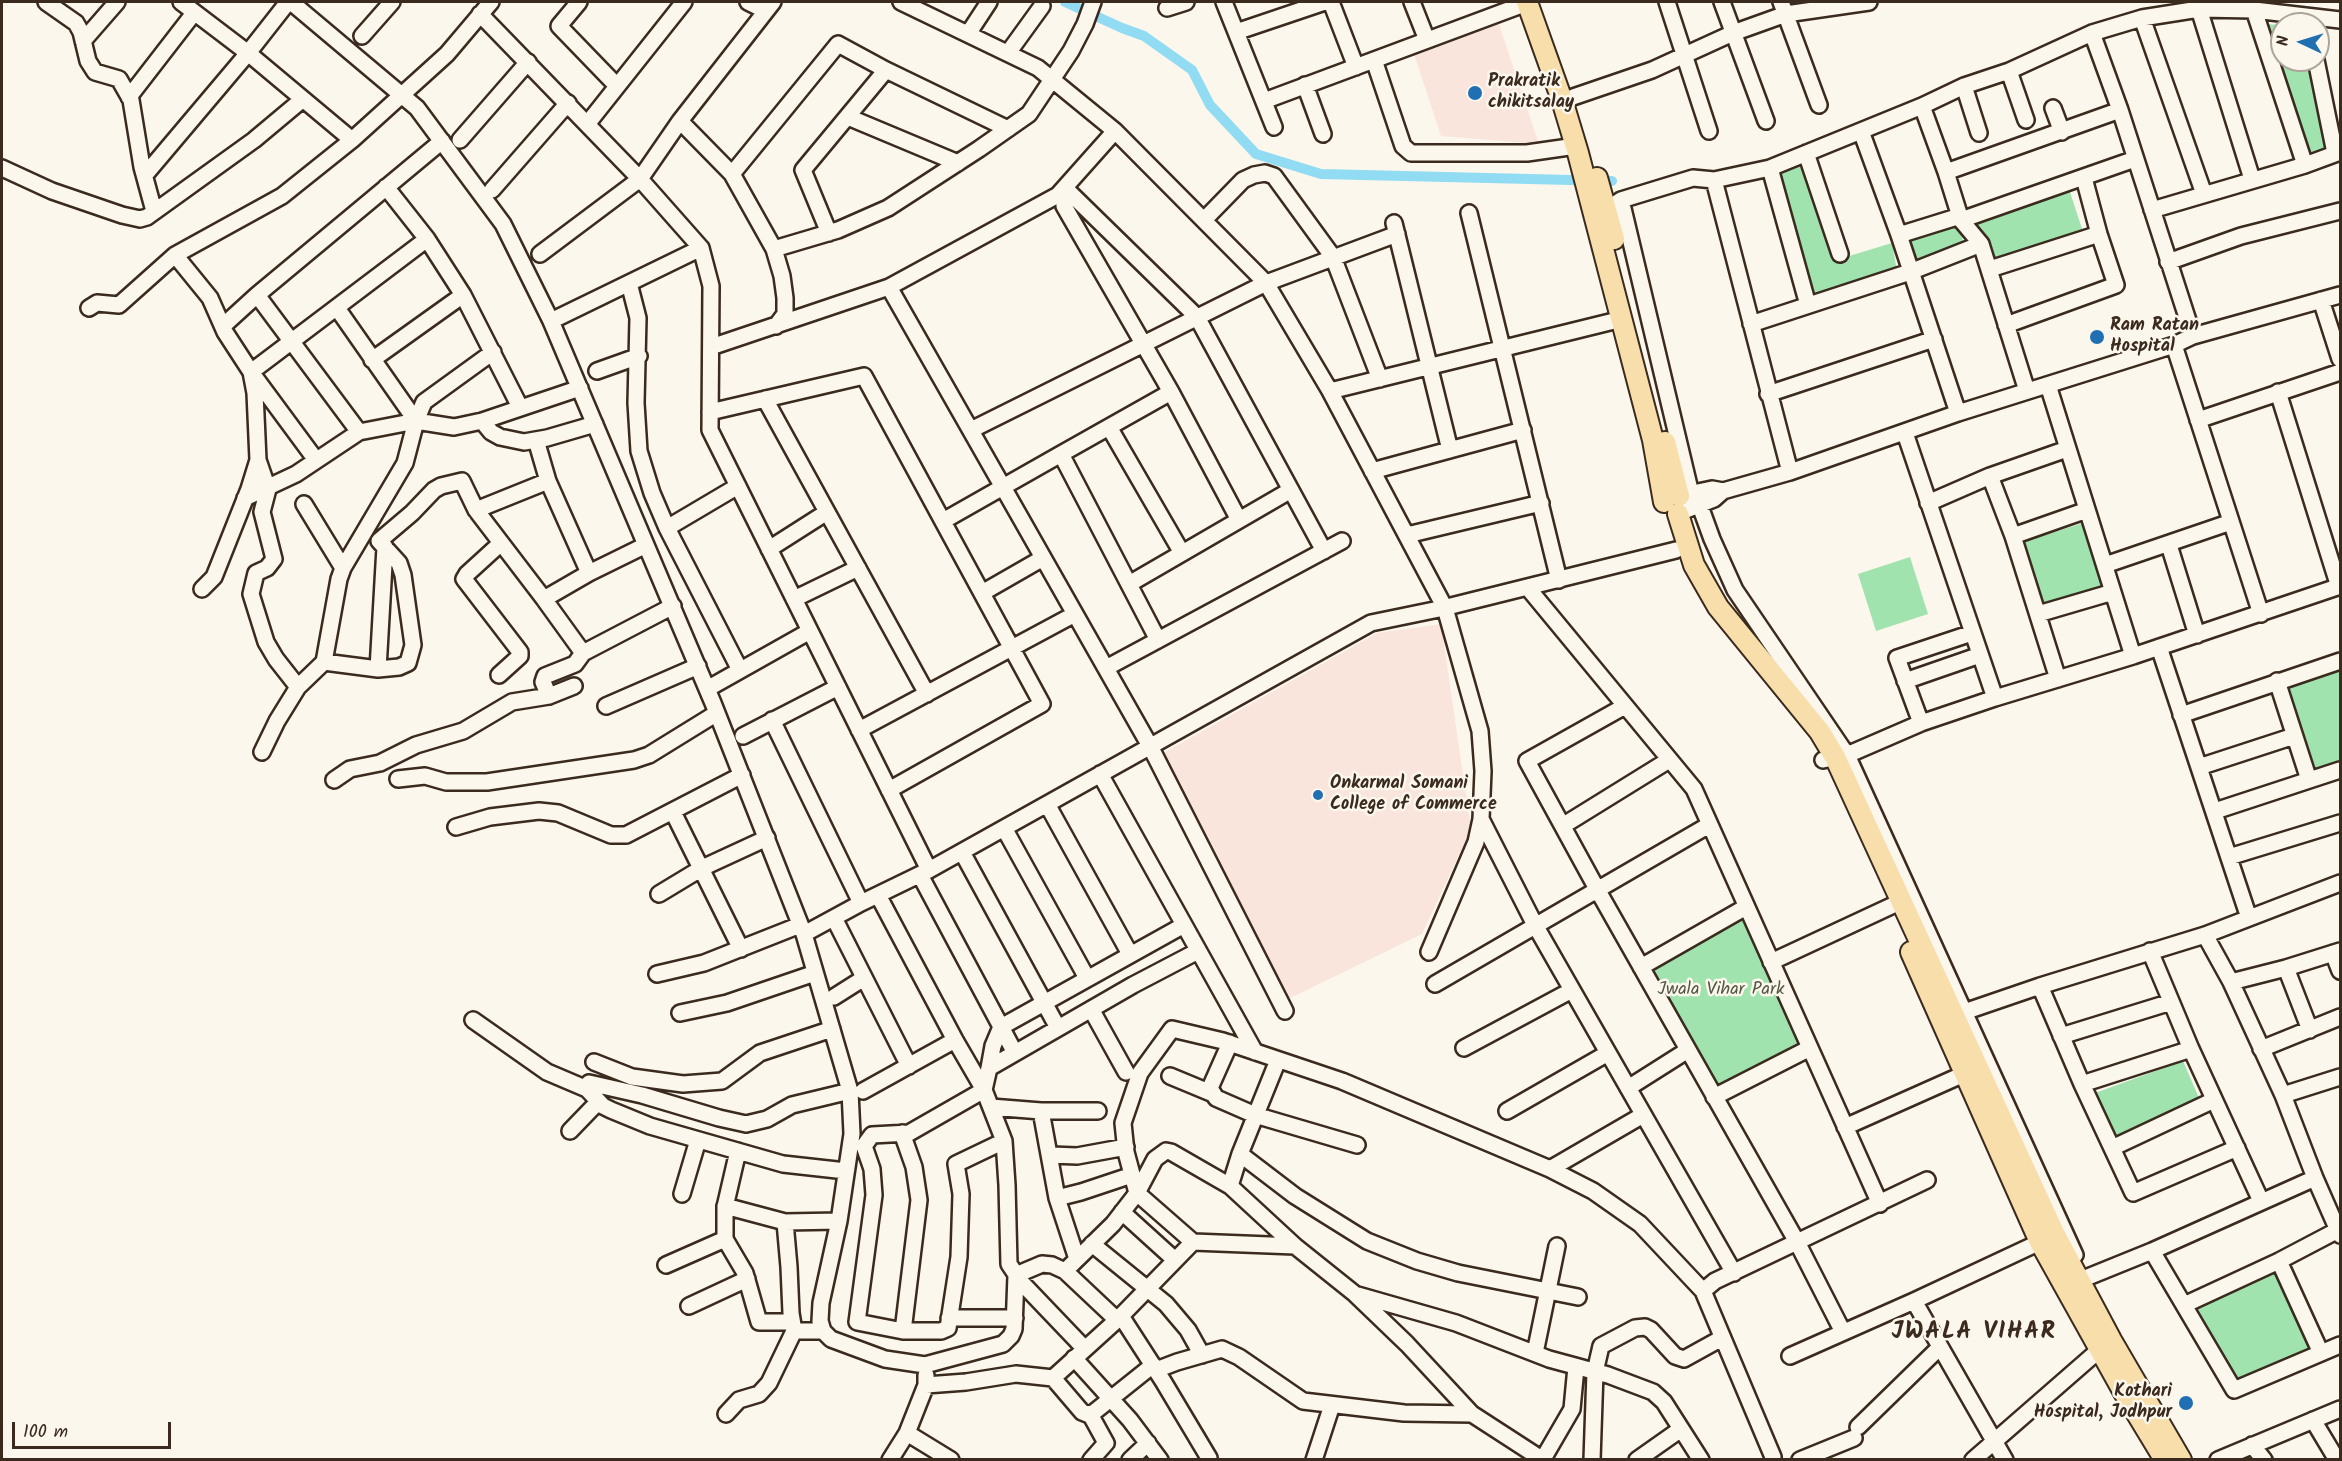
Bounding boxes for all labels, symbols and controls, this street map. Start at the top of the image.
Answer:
north arrow [2270,12,2330,72]
text: N [2271,35,2296,47]
place label: Prakratik chikitsalay [1488,72,1574,115]
marker: Prakratik chikitsalay [1466,84,1484,102]
place label: Ram Ratan Hospital [2110,316,2199,358]
marker: Ram Ratan Hospital [2088,328,2106,346]
place label: Onkarmal Somani College of Commerce [1330,774,1497,816]
marker: Onkarmal Somani College of Commerce [1311,788,1325,802]
park label: Jwala Vihar Park [1658,980,1784,1002]
district label: JWALA VIHAR [1892,1320,2056,1348]
place label: Kothari Hospital, Jodhpur [2034,1382,2172,1424]
marker: Kothari Hospital, Jodhpur [2177,1394,2195,1412]
scale bar [15,1410,174,1448]
text: 100 m [23,1418,68,1447]

